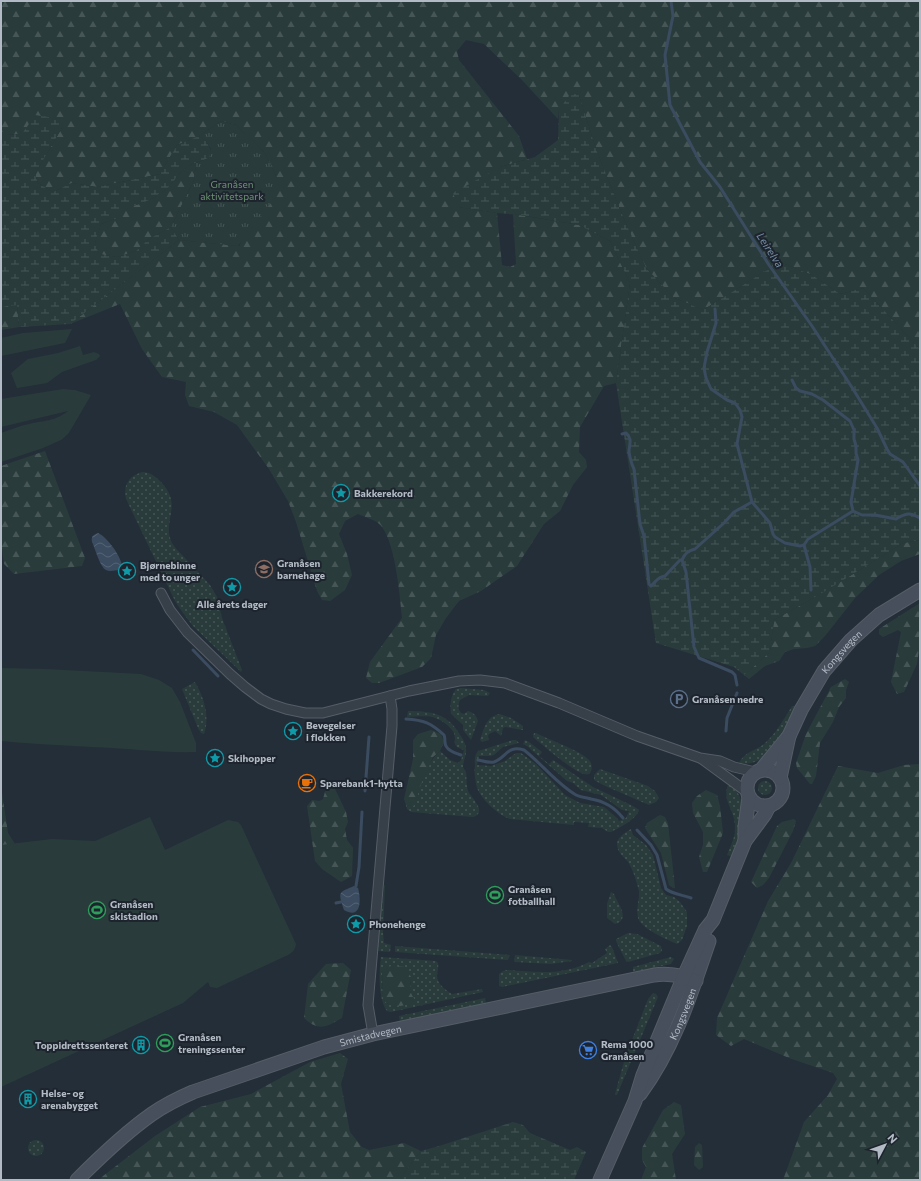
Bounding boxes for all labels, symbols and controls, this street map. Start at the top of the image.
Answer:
park label: Granåsen aktivitetspark [200,178,264,202]
water label: Leirelva [754,230,787,270]
place icon: Bakkerekord [331,483,351,503]
place label: Bakkerekord [354,487,413,499]
place label: Granåsen barnehage [277,557,325,581]
place label: Bjørnebinne med to unger [140,559,200,583]
school or university icon: Granåsen barnehage [254,559,274,579]
place icon: Bjørnebinne med to unger [117,561,137,581]
place icon: Alle årets dager [222,577,242,597]
place label: Alle årets dager [197,598,267,610]
street label: Kongsvegen [819,627,864,676]
parking icon: Granåsen nedre [669,689,689,709]
place label: Granåsen nedre [692,693,763,705]
place label: Bevegelser i flokken [306,719,356,743]
place icon: Bevegelser i flokken [283,721,303,741]
place icon: Skihopper [205,748,225,768]
place label: Skihopper [228,752,276,764]
cafe icon: Sparebank1-hytta [297,773,317,793]
place label: Sparebank1-hytta [320,777,403,789]
place label: Granåsen fotballhall [508,883,556,907]
sports icon: Granåsen fotballhall [485,885,505,905]
place label: Granåsen skistadion [110,898,158,922]
sports icon: Granåsen skistadion [87,900,107,920]
place icon: Phonehenge [346,914,366,934]
place label: Phonehenge [369,918,426,930]
street label: Kongsvegen [667,987,698,1042]
street label: Smistadvegen [338,1022,403,1049]
place label: Granåsen treningssenter [178,1031,245,1055]
sports icon: Granåsen treningssenter [155,1033,175,1053]
building icon: Toppidrettssenteret [131,1035,151,1055]
place label: Rema 1000 Granåsen [601,1038,654,1062]
place label: Toppidrettssenteret [35,1039,128,1051]
supermarket icon: Rema 1000 Granåsen [578,1040,598,1060]
place label: Helse- og arenabygget [41,1087,98,1111]
building icon: Helse- og arenabygget [18,1089,38,1109]
north arrow [865,1125,905,1165]
text: N [885,1131,901,1145]

